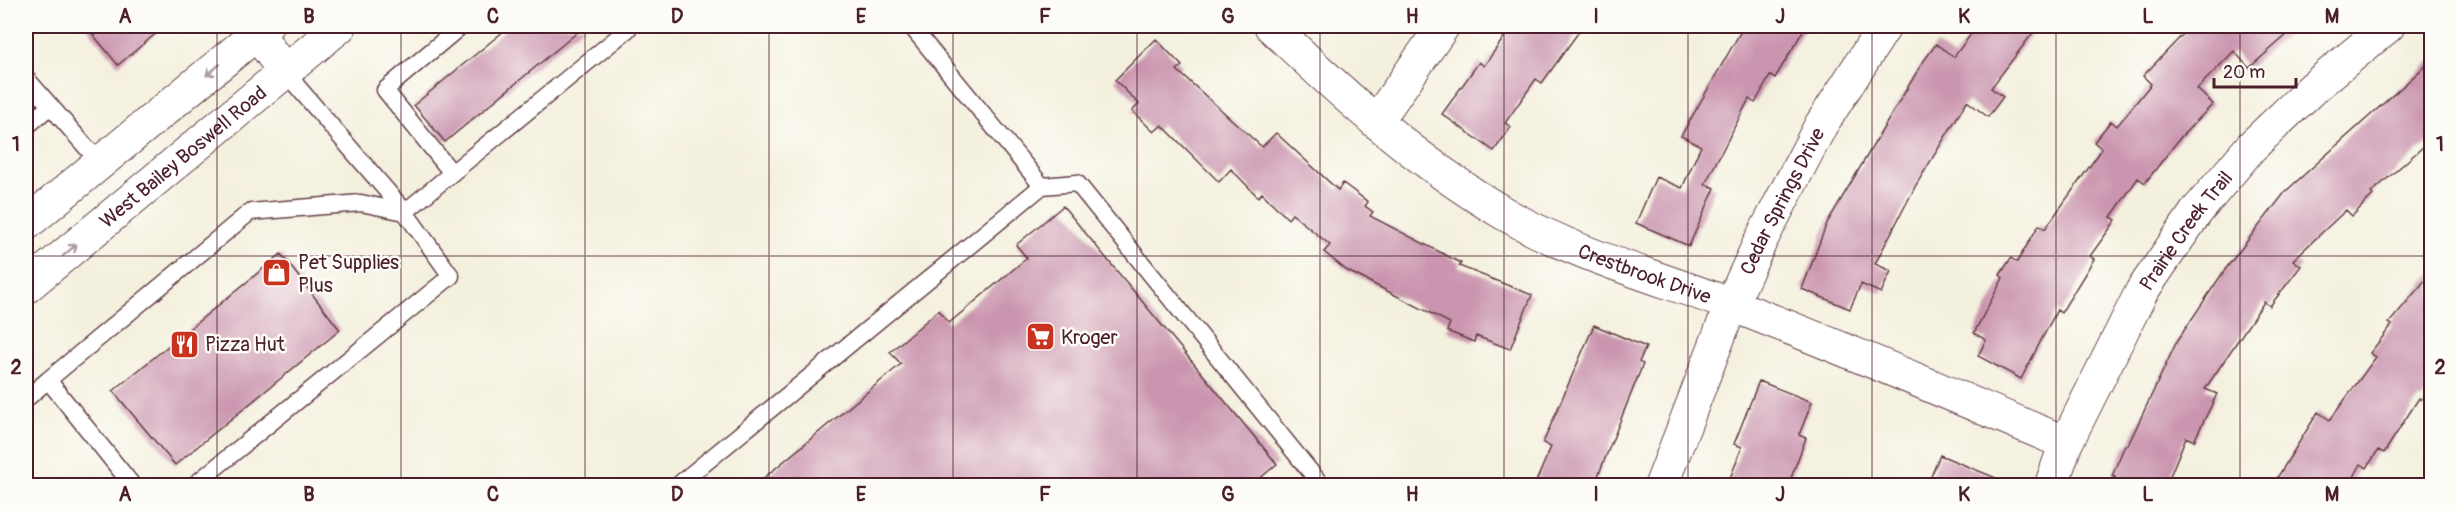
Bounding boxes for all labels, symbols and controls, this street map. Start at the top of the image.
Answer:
text: A [119,4,132,29]
text: B [303,4,315,29]
text: C [487,4,499,29]
text: D [671,4,684,29]
text: E [856,4,867,29]
text: F [1039,4,1051,29]
text: G [1221,4,1235,29]
text: H [1406,4,1419,29]
text: I [1593,4,1599,29]
text: J [1775,4,1785,29]
text: K [1958,4,1970,29]
text: L [2142,4,2154,29]
text: M [2325,4,2339,29]
scale bar [2214,51,2296,89]
text: 20 m [2223,61,2265,84]
one-way arrow [205,63,221,76]
street label: West Bailey Boswell Road [94,80,272,233]
street label: Cedar Springs Drive [1734,123,1830,278]
text: 1 [12,132,20,157]
text: 1 [2436,132,2444,157]
street label: Prairie Creek Trail [2134,166,2238,295]
street label: Crestbrook Drive [1575,238,1715,309]
one-way arrow [62,243,78,256]
place label: Pet Supplies Plus [298,250,399,298]
shop icon: Pet Supplies Plus [261,257,293,289]
supermarket icon: Kroger [1024,321,1056,353]
place label: Kroger [1061,325,1118,350]
restaurant icon: Pizza Hut [168,328,200,360]
place label: Pizza Hut [205,332,286,357]
text: 2 [10,355,22,380]
text: 2 [2434,355,2446,380]
text: A [119,482,132,507]
text: B [303,482,315,507]
text: C [487,482,499,507]
text: D [671,482,684,507]
text: E [856,482,867,507]
text: F [1039,482,1051,507]
text: G [1221,482,1235,507]
text: H [1406,482,1419,507]
text: I [1593,482,1599,507]
text: J [1775,482,1785,507]
text: K [1958,482,1970,507]
text: L [2142,482,2154,507]
text: M [2325,482,2339,507]

